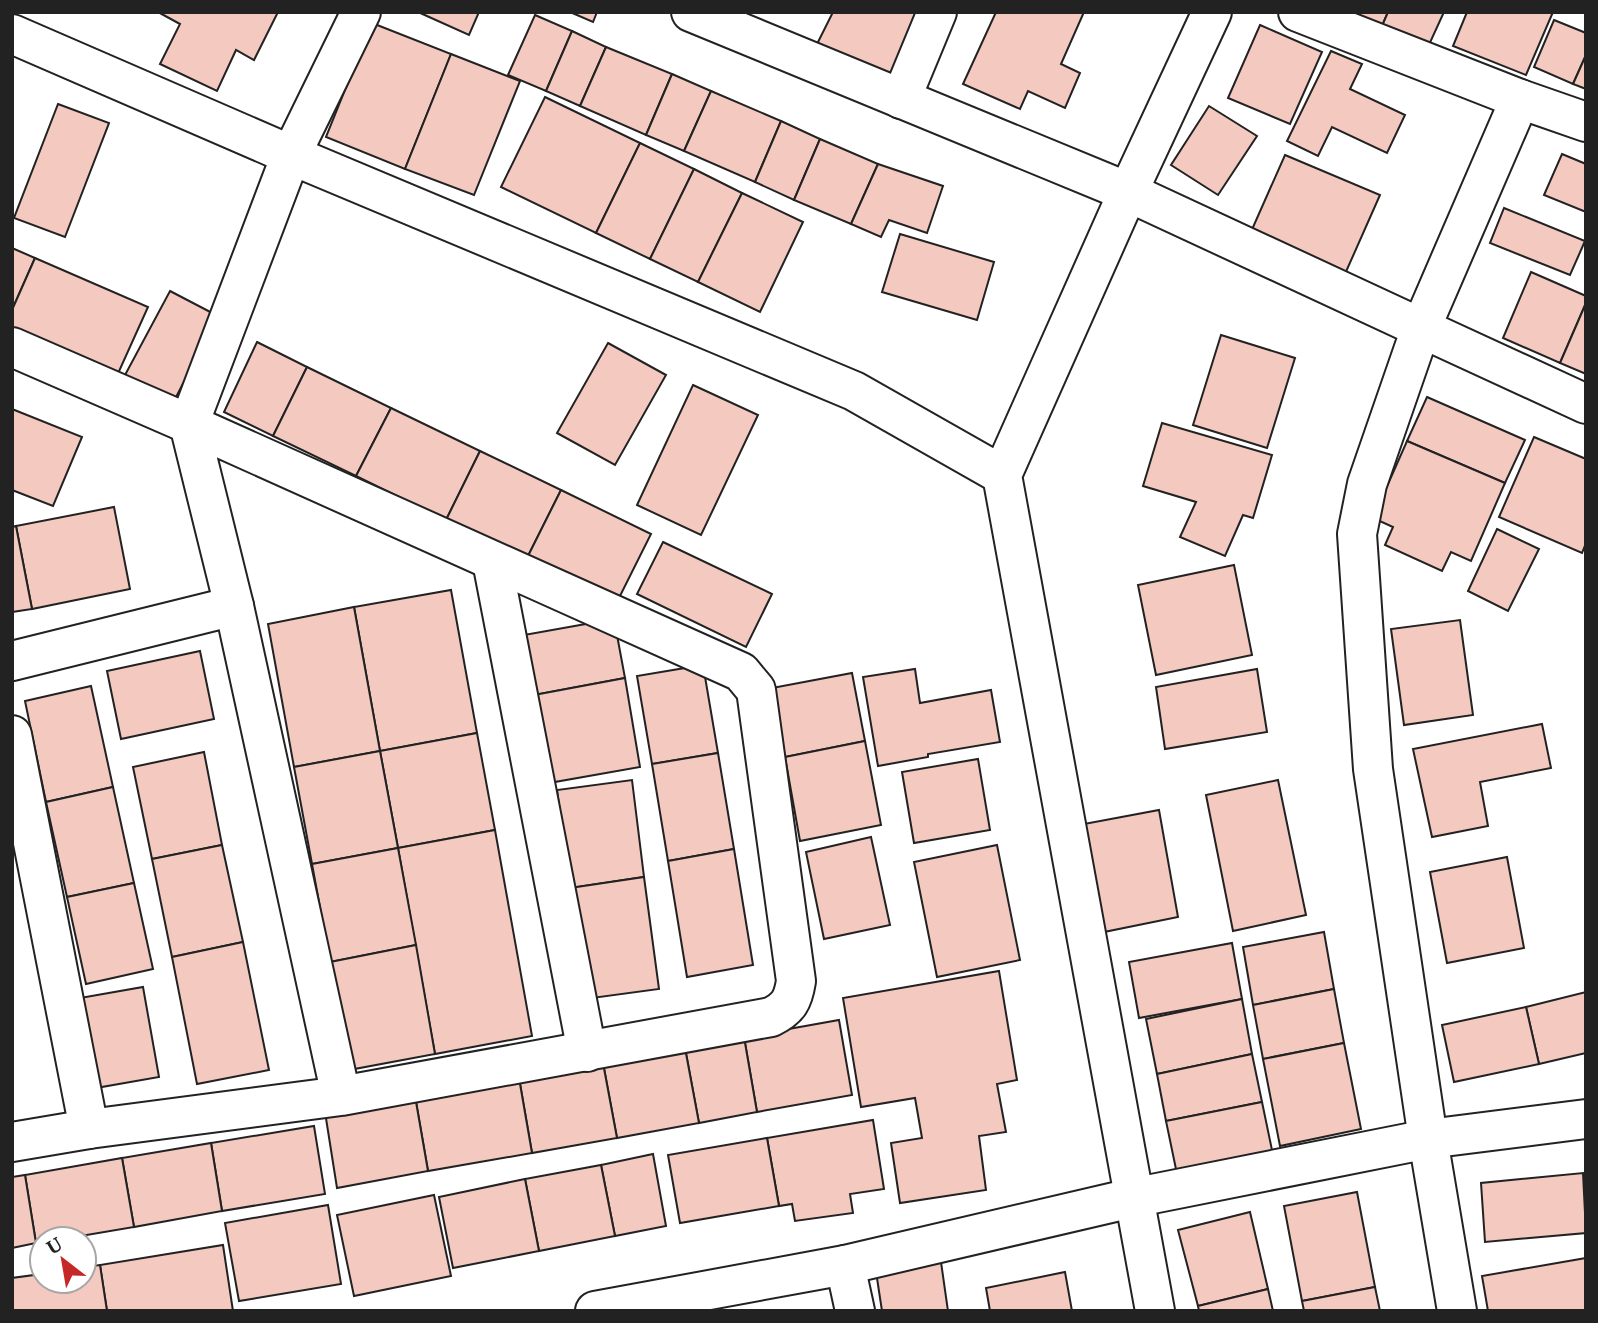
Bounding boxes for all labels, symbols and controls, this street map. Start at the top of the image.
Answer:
north arrow [28,1225,98,1295]
text: U [42,1231,67,1259]

